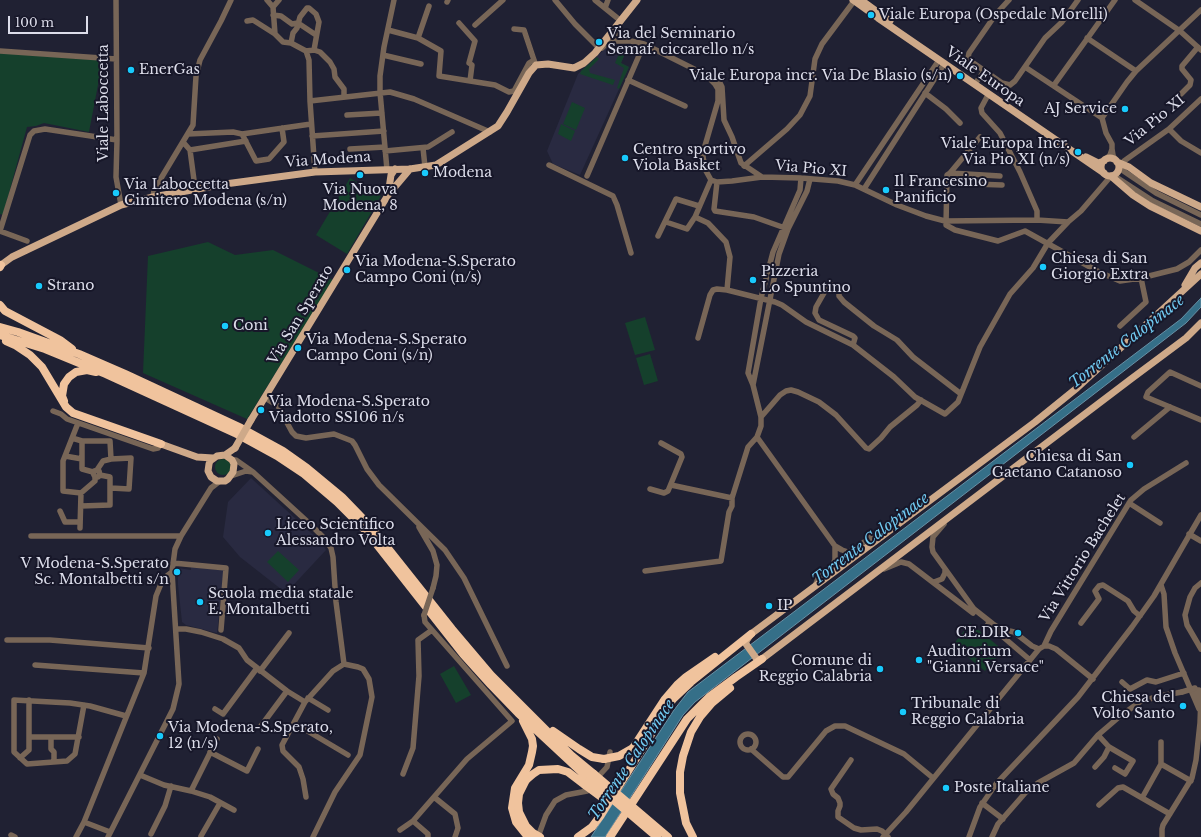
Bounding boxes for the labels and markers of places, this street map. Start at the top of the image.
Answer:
place label: Viale Europa (Ospedale Morelli) [879,7,1108,23]
marker: Viale Europa (Ospedale Morelli) [866,10,876,20]
place label: Via del Seminario Semaf. ciccarello n/s [607,26,754,58]
marker: Via del Seminario Semaf. ciccarello n/s [594,37,604,47]
place label: EnerGas [139,62,200,78]
marker: EnerGas [126,65,136,75]
place label: Viale Europa incr. Via De Blasio (s/n) [689,68,952,84]
marker: Viale Europa incr. Via De Blasio (s/n) [955,71,965,81]
place label: AJ Service [1044,101,1117,117]
marker: AJ Service [1120,104,1130,114]
place label: Viale Europa Incr. Via Pio XI (n/s) [941,136,1070,168]
place label: Centro sportivo Viola Basket [633,142,746,174]
marker: Viale Europa Incr. Via Pio XI (n/s) [1073,147,1083,157]
marker: Centro sportivo Viola Basket [620,153,630,163]
place label: Modena [433,165,492,181]
marker: Modena [420,168,430,178]
marker: Via Nuova Modena, 8 [355,170,365,180]
place label: Il Francesino Panificio [894,174,987,206]
place label: Via Laboccetta Cimitero Modena (s/n) [124,177,287,210]
place label: Via Nuova Modena, 8 [322,182,398,214]
marker: Il Francesino Panificio [881,185,891,195]
marker: Via Laboccetta Cimitero Modena (s/n) [111,188,121,198]
place label: Chiesa di San Giorgio Extra [1051,251,1149,284]
place label: Via Modena-S.Sperato Campo Coni (n/s) [355,254,516,286]
marker: Chiesa di San Giorgio Extra [1038,262,1048,272]
place label: Pizzeria Lo Spuntino [761,264,851,296]
marker: Via Modena-S.Sperato Campo Coni (n/s) [342,265,352,275]
marker: Pizzeria Lo Spuntino [748,275,758,285]
place label: Strano [47,278,94,294]
marker: Strano [34,281,44,291]
place label: Coni [233,318,268,334]
marker: Coni [220,321,230,331]
place label: Via Modena-S.Sperato Campo Coni (s/n) [306,332,467,364]
marker: Via Modena-S.Sperato Campo Coni (s/n) [293,343,303,353]
place label: Via Modena-S.Sperato Viadotto SS106 n/s [269,394,430,426]
marker: Via Modena-S.Sperato Viadotto SS106 n/s [256,405,266,415]
place label: Chiesa di San Gaetano Catanoso [992,449,1122,482]
marker: Chiesa di San Gaetano Catanoso [1125,460,1135,470]
place label: Liceo Scientifico Alessandro Volta [276,517,395,550]
marker: Liceo Scientifico Alessandro Volta [263,528,273,538]
place label: V Modena-S.Sperato Sc. Montalbetti s/n [21,556,169,588]
marker: V Modena-S.Sperato Sc. Montalbetti s/n [172,567,182,577]
place label: Scuola media statale E. Montalbetti [208,586,353,618]
marker: Scuola media statale E. Montalbetti [195,597,205,607]
place label: IP [777,598,792,614]
marker: IP [764,601,774,611]
place label: CE.DIR [956,625,1010,641]
marker: CE.DIR [1013,628,1023,638]
place label: Auditorium "Gianni Versace" [927,644,1044,676]
place label: Comune di Reggio Calabria [759,653,872,686]
marker: Auditorium "Gianni Versace" [914,655,924,665]
marker: Comune di Reggio Calabria [875,664,885,674]
place label: Chiesa del Volto Santo [1092,690,1175,722]
place label: Tribunale di Reggio Calabria [911,696,1024,728]
marker: Chiesa del Volto Santo [1178,701,1188,711]
marker: Tribunale di Reggio Calabria [898,707,908,717]
place label: Via Modena-S.Sperato, 12 (n/s) [168,720,333,752]
marker: Via Modena-S.Sperato, 12 (n/s) [155,731,165,741]
place label: Poste Italiane [954,780,1049,796]
marker: Poste Italiane [941,783,951,793]

